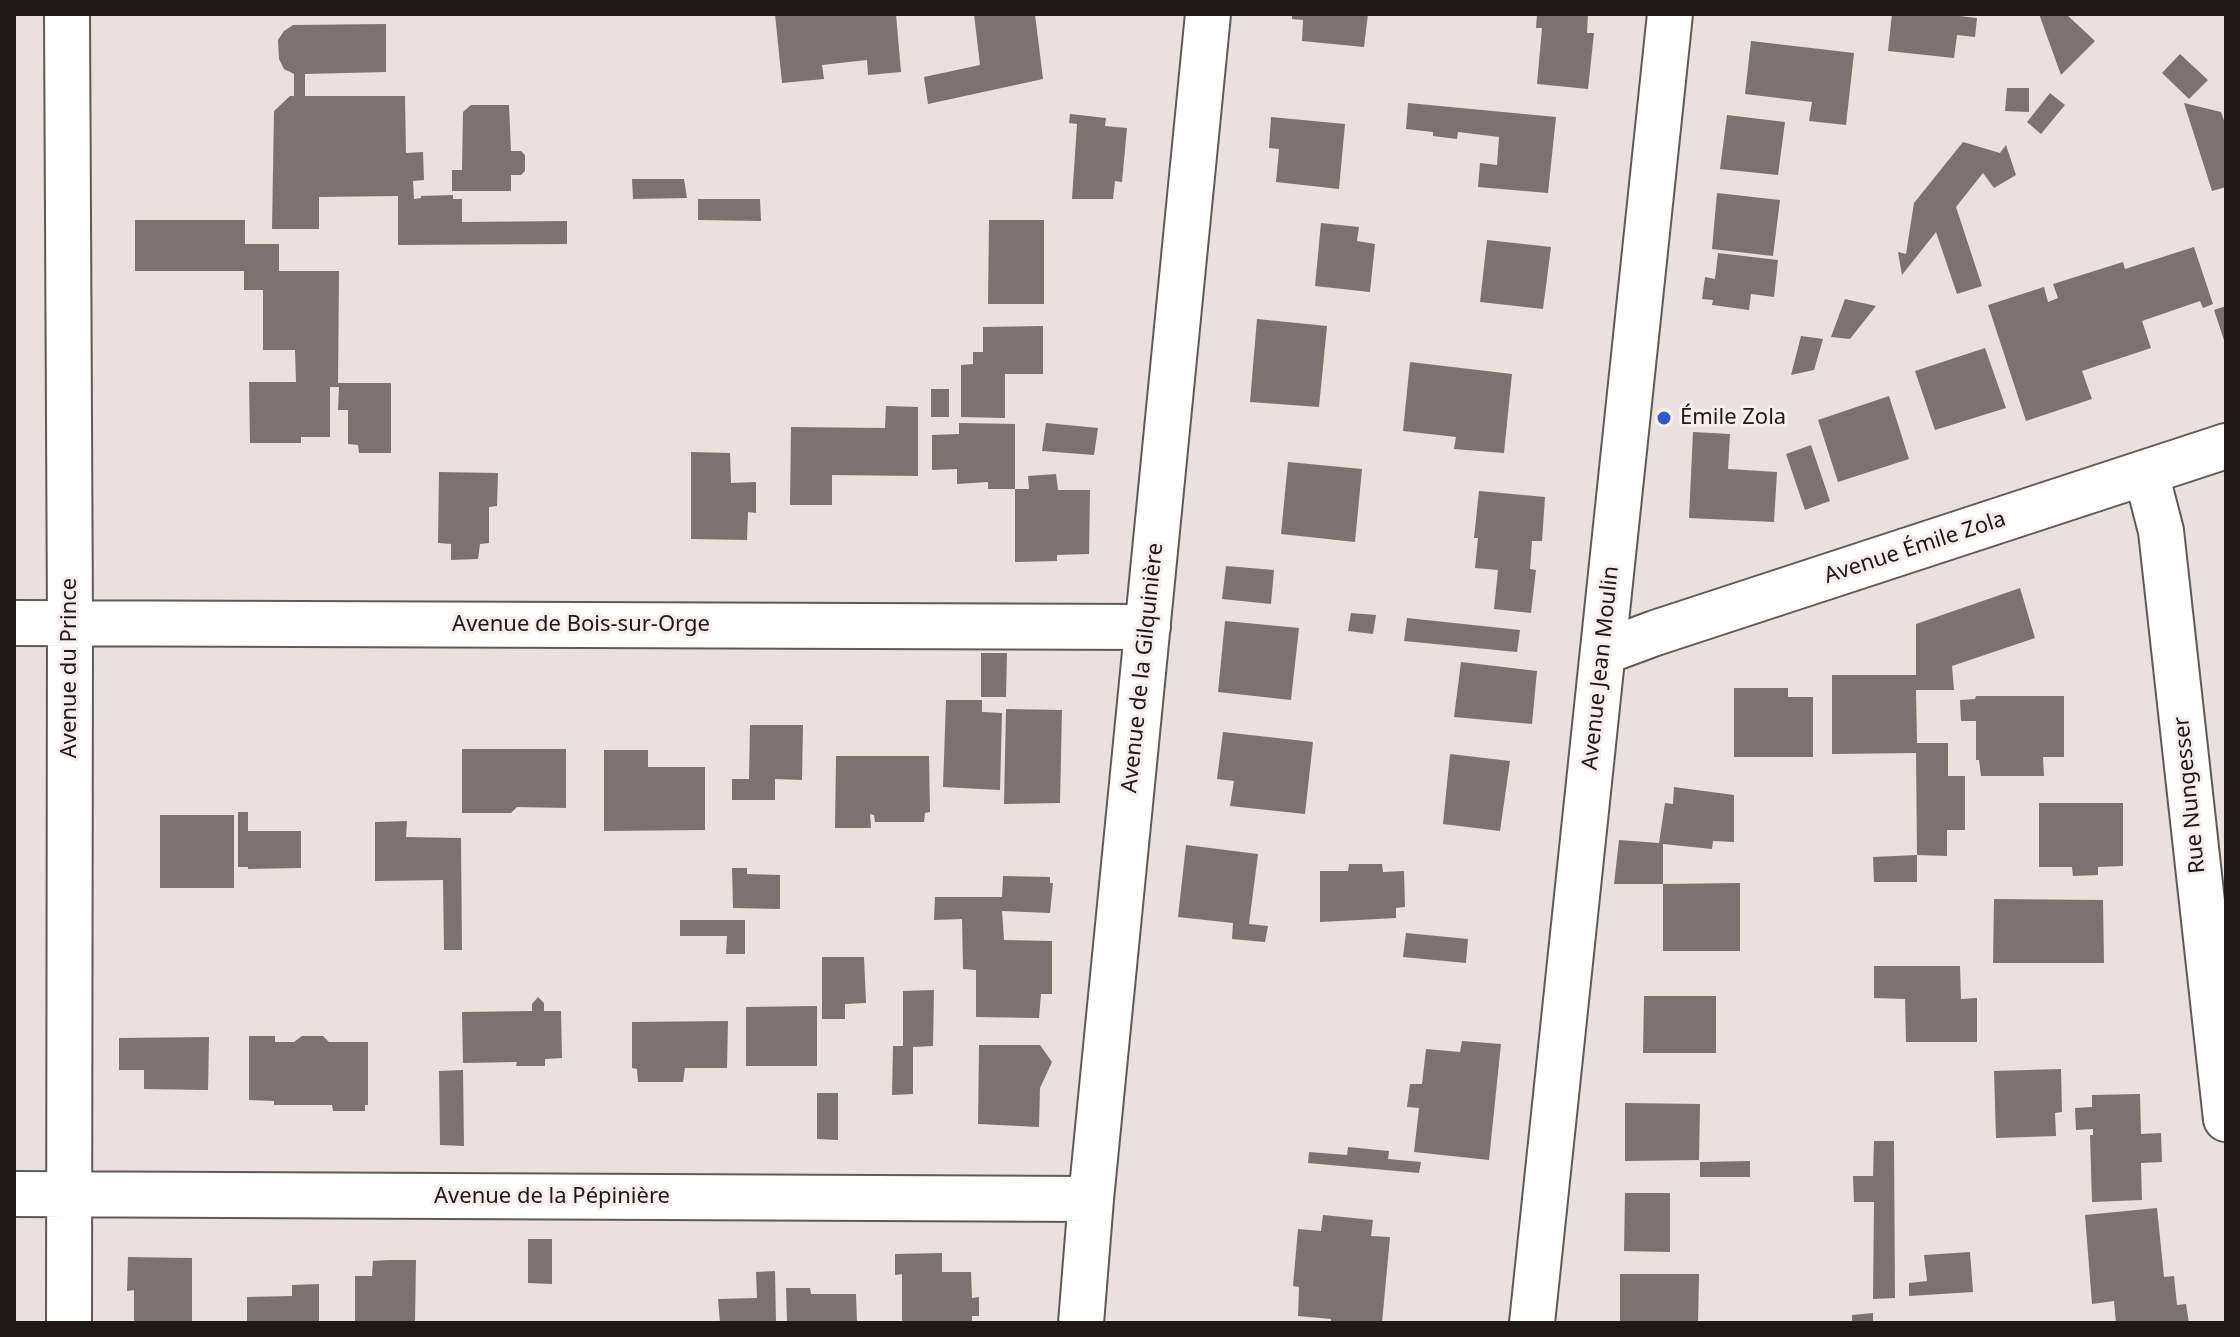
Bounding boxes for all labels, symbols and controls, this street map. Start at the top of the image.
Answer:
place label: Émile Zola [1680,405,1786,431]
marker: Émile Zola [1655,409,1673,427]
street label: Avenue Émile Zola [1821,506,2009,590]
street label: Avenue de la Gilquinière [1117,542,1169,794]
street label: Avenue Jean Moulin [1577,565,1625,771]
street label: Avenue du Prince [57,578,83,758]
street label: Avenue de Bois-sur-Orge [452,612,710,638]
street label: Rue Nungesser [2169,715,2211,875]
street label: Avenue de la Pépinière [434,1184,670,1210]

